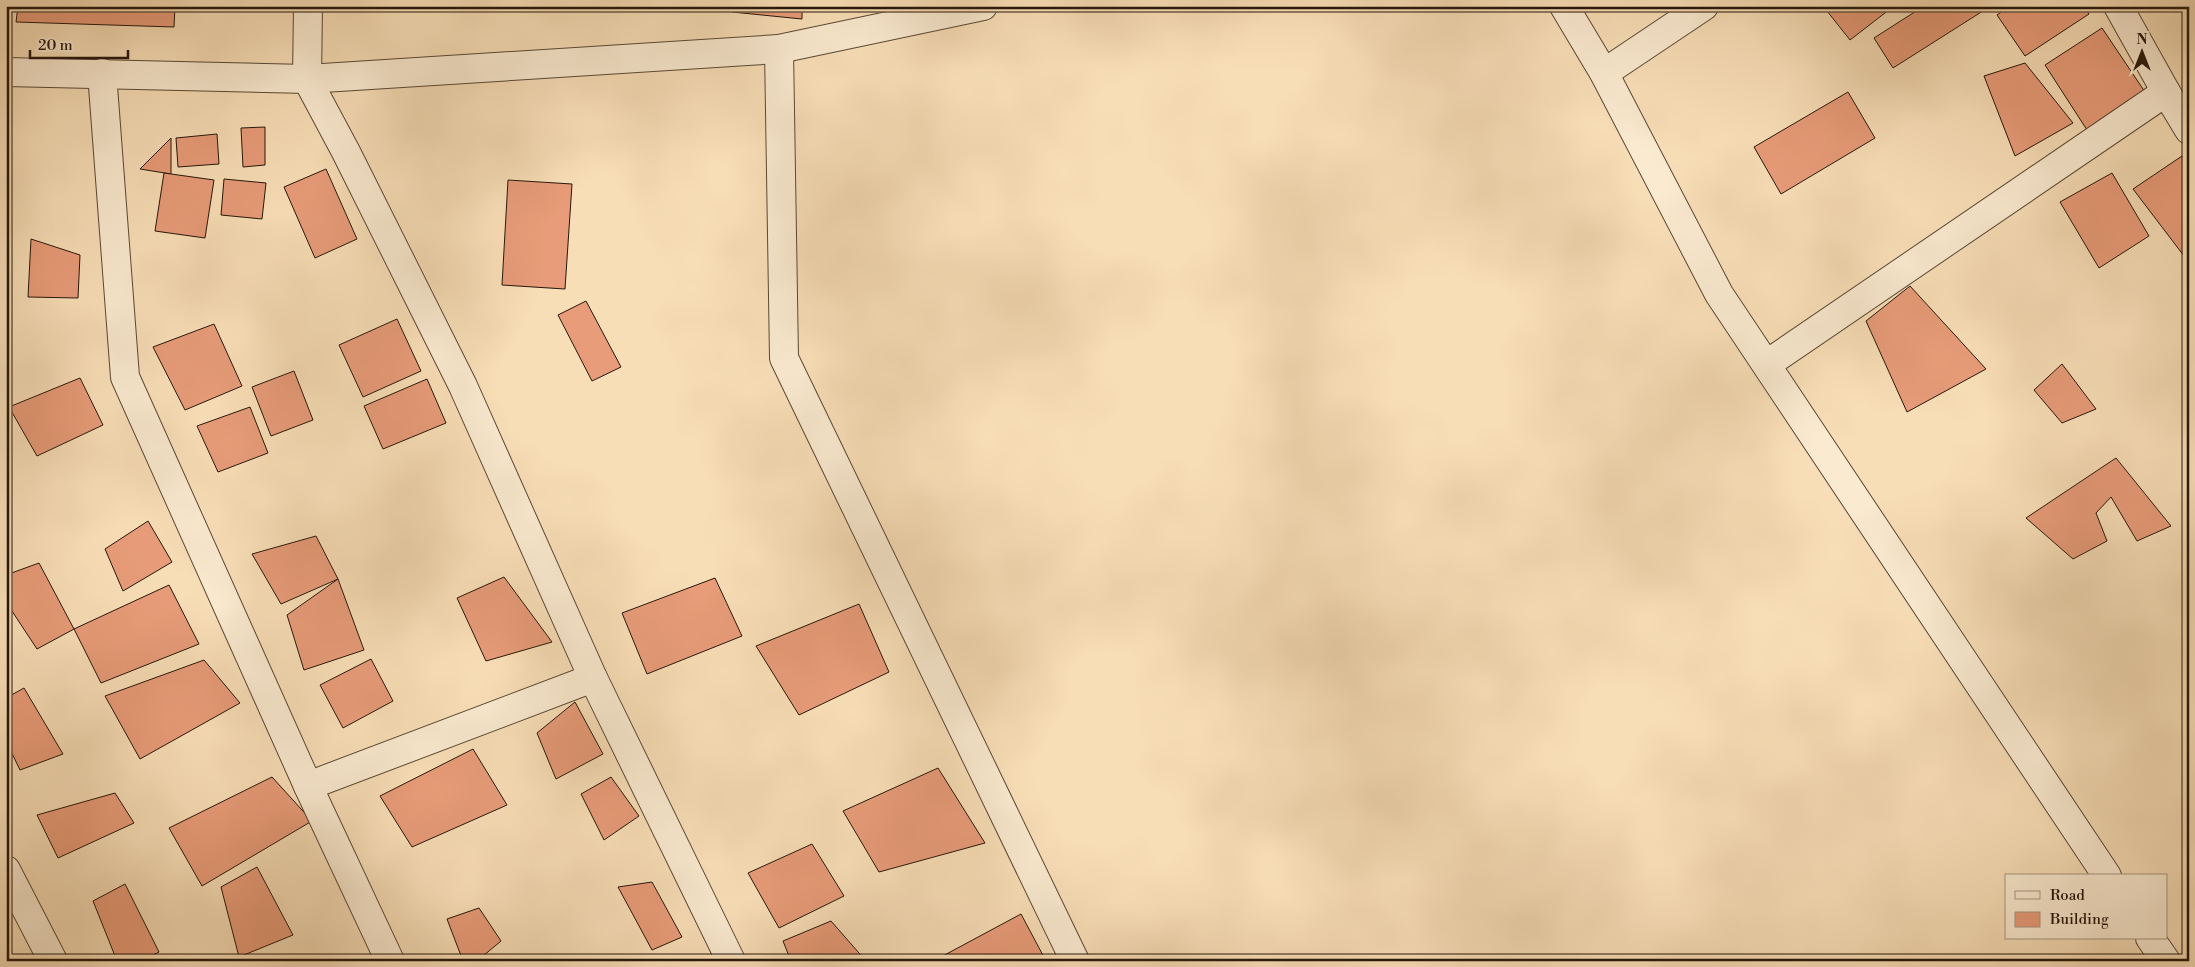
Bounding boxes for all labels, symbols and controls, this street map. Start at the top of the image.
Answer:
scale bar [30,28,128,60]
north arrow [2118,28,2168,78]
text: N [2136,31,2148,49]
text: 20 m [38,36,73,55]
legend [2005,874,2168,940]
text: Road [2050,886,2085,905]
text: Building [2049,910,2109,929]

